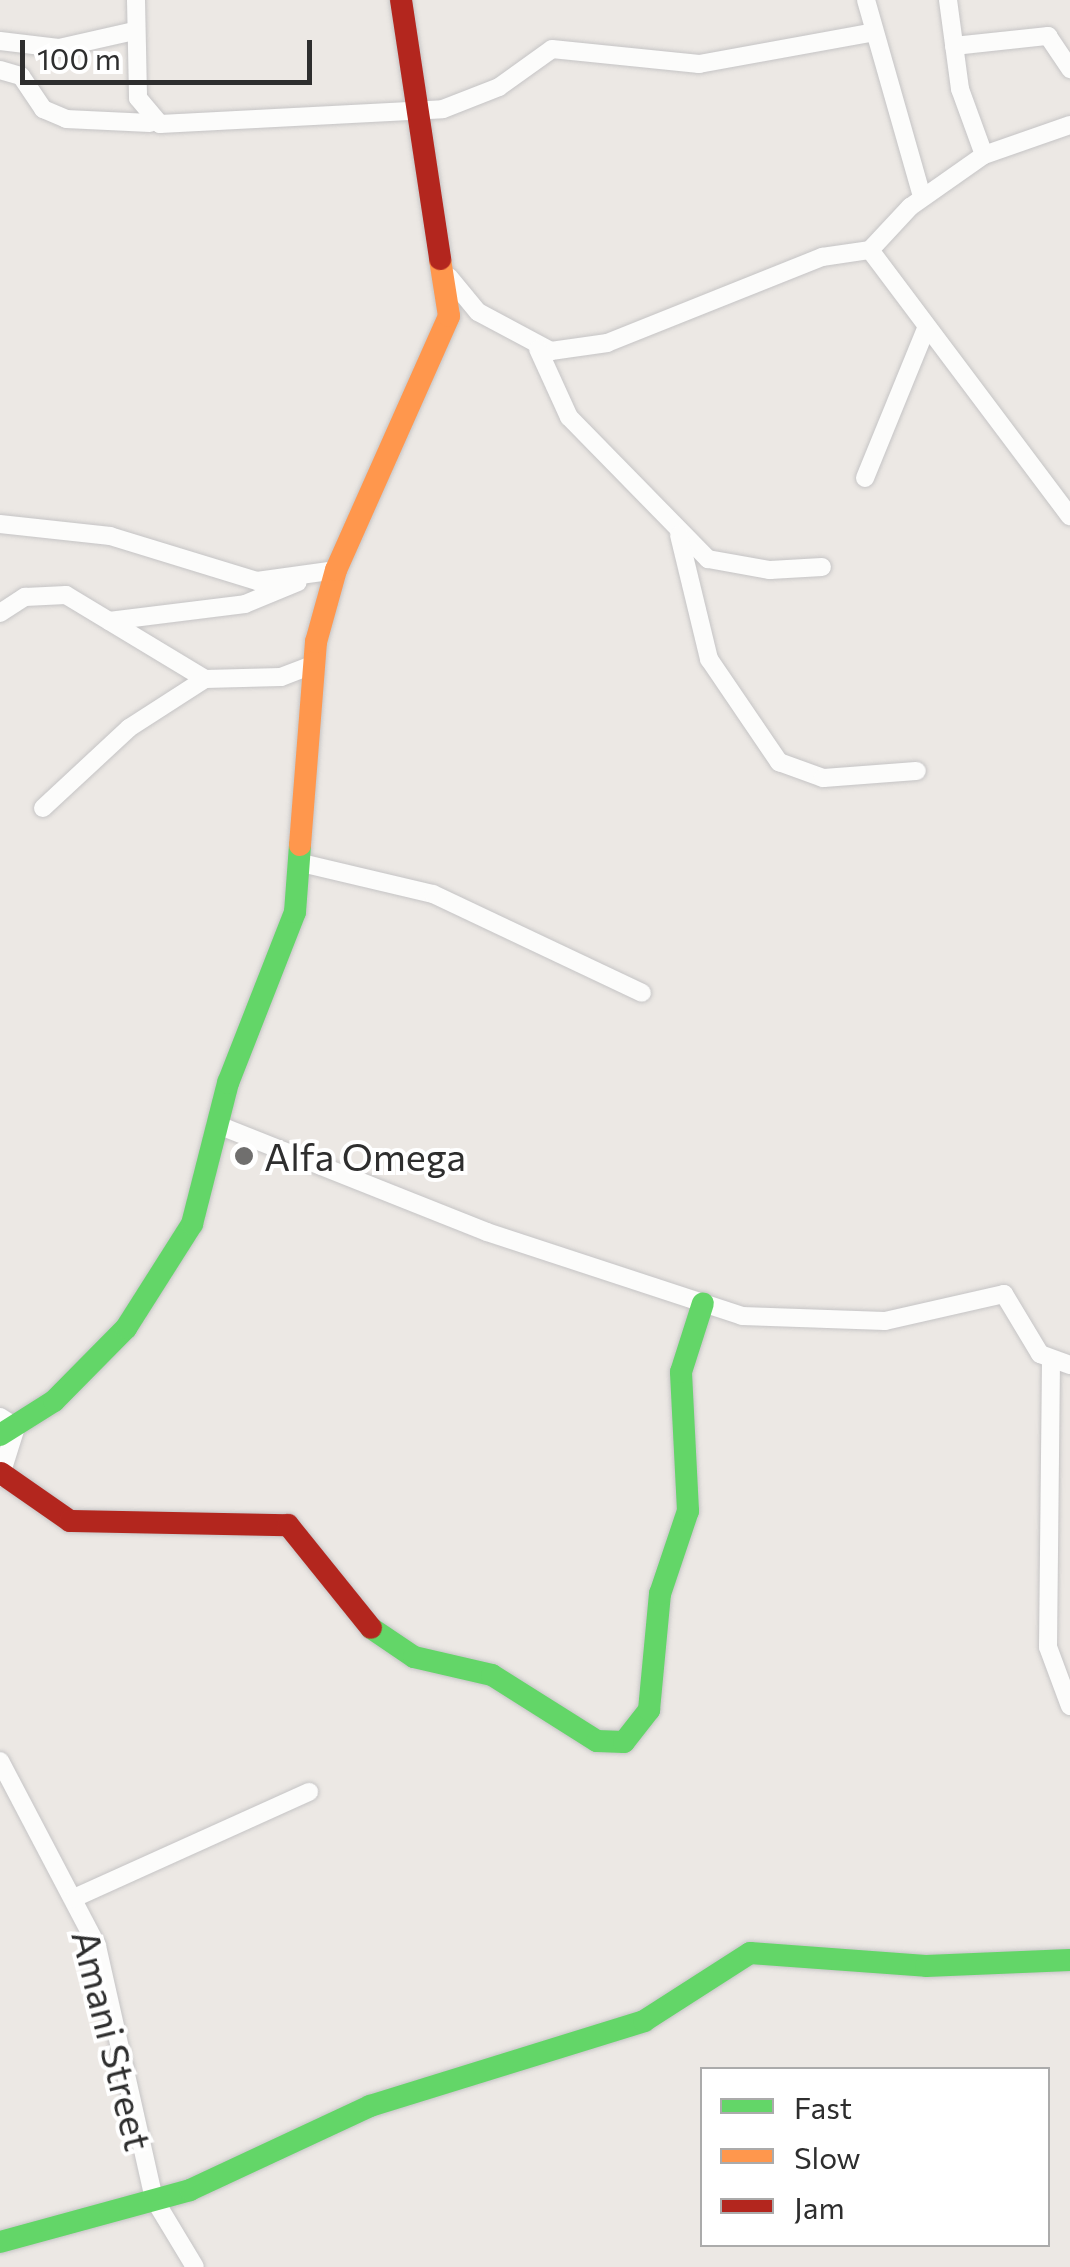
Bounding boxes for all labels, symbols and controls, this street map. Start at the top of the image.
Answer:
scale bar [25,20,318,82]
text: 100 m [37,39,121,76]
place label: Alfa Omega [264,1133,466,1179]
marker: Alfa Omega [233,1145,255,1167]
street label: Amani Street [64,1925,162,2155]
legend [700,2067,1050,2247]
text: Fast [794,2088,852,2125]
text: Slow [794,2138,861,2175]
text: Jam [794,2188,845,2225]

